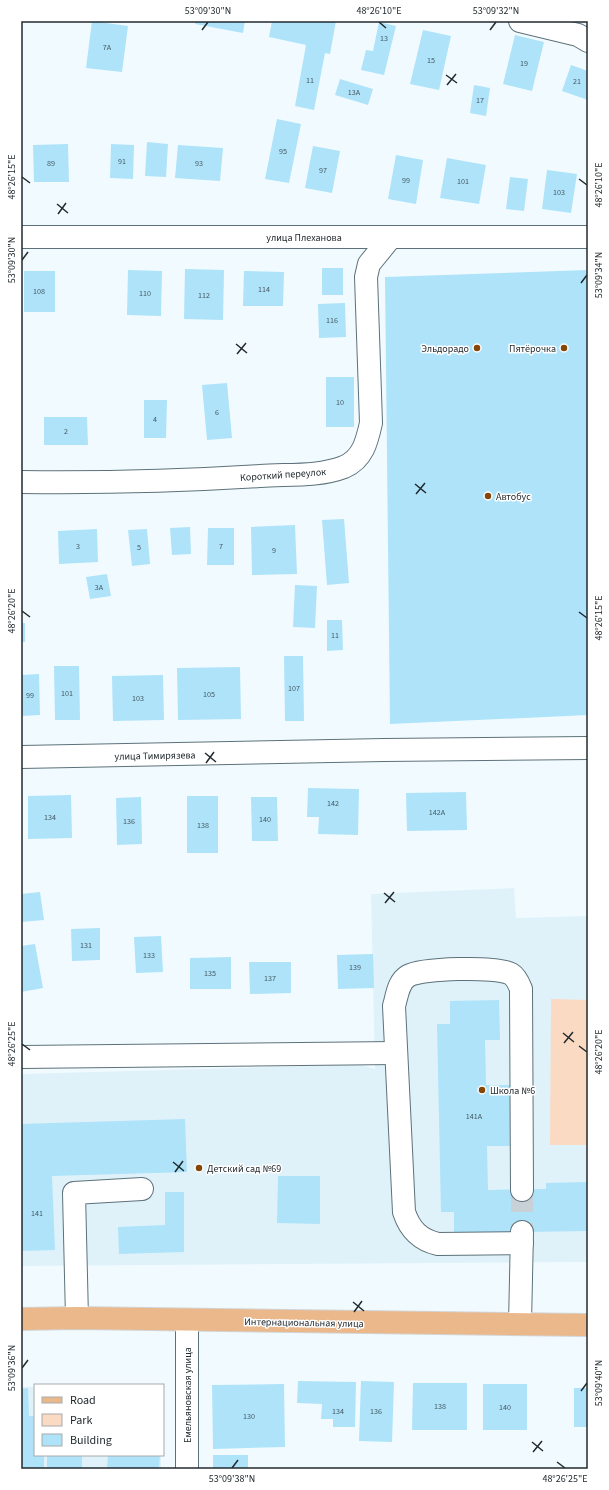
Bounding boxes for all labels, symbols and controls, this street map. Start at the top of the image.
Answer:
text: 53°09'30"N [185,4,231,18]
text: 48°26'10"E [356,4,402,18]
text: 53°09'32"N [473,4,519,18]
house number: 13 [380,33,388,44]
house number: 7А [103,42,112,53]
house number: 15 [427,55,435,66]
house number: 19 [520,58,528,69]
house number: 11 [306,75,314,86]
house number: 21 [573,76,581,87]
house number: 13А [348,87,361,98]
house number: 17 [476,95,484,106]
house number: 95 [279,146,287,157]
text: 48°26'15"E [5,154,19,200]
house number: 91 [118,156,126,167]
house number: 89 [47,158,55,169]
house number: 93 [195,158,203,169]
text: 48°26'10"E [592,162,606,208]
house number: 97 [319,165,327,176]
house number: 99 [402,175,410,186]
house number: 101 [457,176,469,187]
house number: 103 [553,187,565,198]
street label: улица Плеханова [266,231,342,245]
text: 53°09'30"N [5,237,19,283]
text: 53°09'34"N [592,252,606,298]
house number: 114 [258,284,270,295]
house number: 108 [33,286,45,297]
house number: 110 [139,288,151,299]
house number: 112 [198,290,210,301]
house number: 116 [326,315,338,326]
place label: Эльдорадо [421,342,469,356]
place label: Пятёрочка [509,342,556,356]
marker: Эльдорадо [472,343,482,353]
marker: Пятёрочка [559,343,569,353]
house number: 10 [336,397,344,408]
house number: 6 [215,407,219,418]
house number: 4 [153,414,157,425]
house number: 2 [64,426,68,437]
street label: Короткий переулок [240,465,327,485]
place label: Автобус [496,490,531,504]
marker: Автобус [483,491,493,501]
house number: 3 [76,541,80,552]
house number: 7 [219,541,223,552]
house number: 5 [137,542,141,553]
house number: 9 [272,545,276,556]
house number: 3А [95,582,104,593]
text: 48°26'20"E [5,588,19,634]
text: 48°26'15"E [592,595,606,641]
house number: 11 [331,630,339,641]
house number: 107 [288,683,300,694]
house number: 101 [61,688,73,699]
house number: 105 [203,689,215,700]
house number: 99 [26,690,34,701]
house number: 103 [132,693,144,704]
street label: улица Тимирязева [114,748,196,764]
house number: 142 [327,798,339,809]
house number: 142А [429,807,446,818]
house number: 134 [44,812,56,823]
house number: 140 [259,814,271,825]
house number: 136 [123,816,135,827]
house number: 138 [197,820,209,831]
house number: 131 [80,940,92,951]
house number: 133 [143,950,155,961]
house number: 139 [349,962,361,973]
house number: 135 [204,968,216,979]
house number: 137 [264,973,276,984]
text: 48°26'25"E [5,1021,19,1067]
text: 48°26'20"E [592,1029,606,1075]
place label: Школа №6 [490,1084,535,1098]
marker: Школа №6 [477,1085,487,1095]
house number: 141А [466,1111,483,1122]
place label: Детский сад №69 [207,1162,281,1176]
marker: Детский сад №69 [194,1163,204,1173]
house number: 141 [31,1208,43,1219]
street label: Интернациональная улица [244,1315,364,1331]
text: 53°09'36"N [5,1345,19,1391]
street label: Емельяновская улица [181,1347,195,1443]
text: 53°09'40"N [592,1360,606,1406]
legend [34,1384,164,1456]
text: Road [70,1392,96,1409]
house number: 138 [434,1401,446,1412]
house number: 140 [499,1402,511,1413]
house number: 134 [332,1406,344,1417]
house number: 136 [370,1406,382,1417]
house number: 130 [243,1411,255,1422]
text: Park [70,1412,92,1429]
text: Building [70,1432,112,1449]
text: 53°09'38"N [209,1472,255,1486]
text: 48°26'25"E [542,1472,588,1486]

